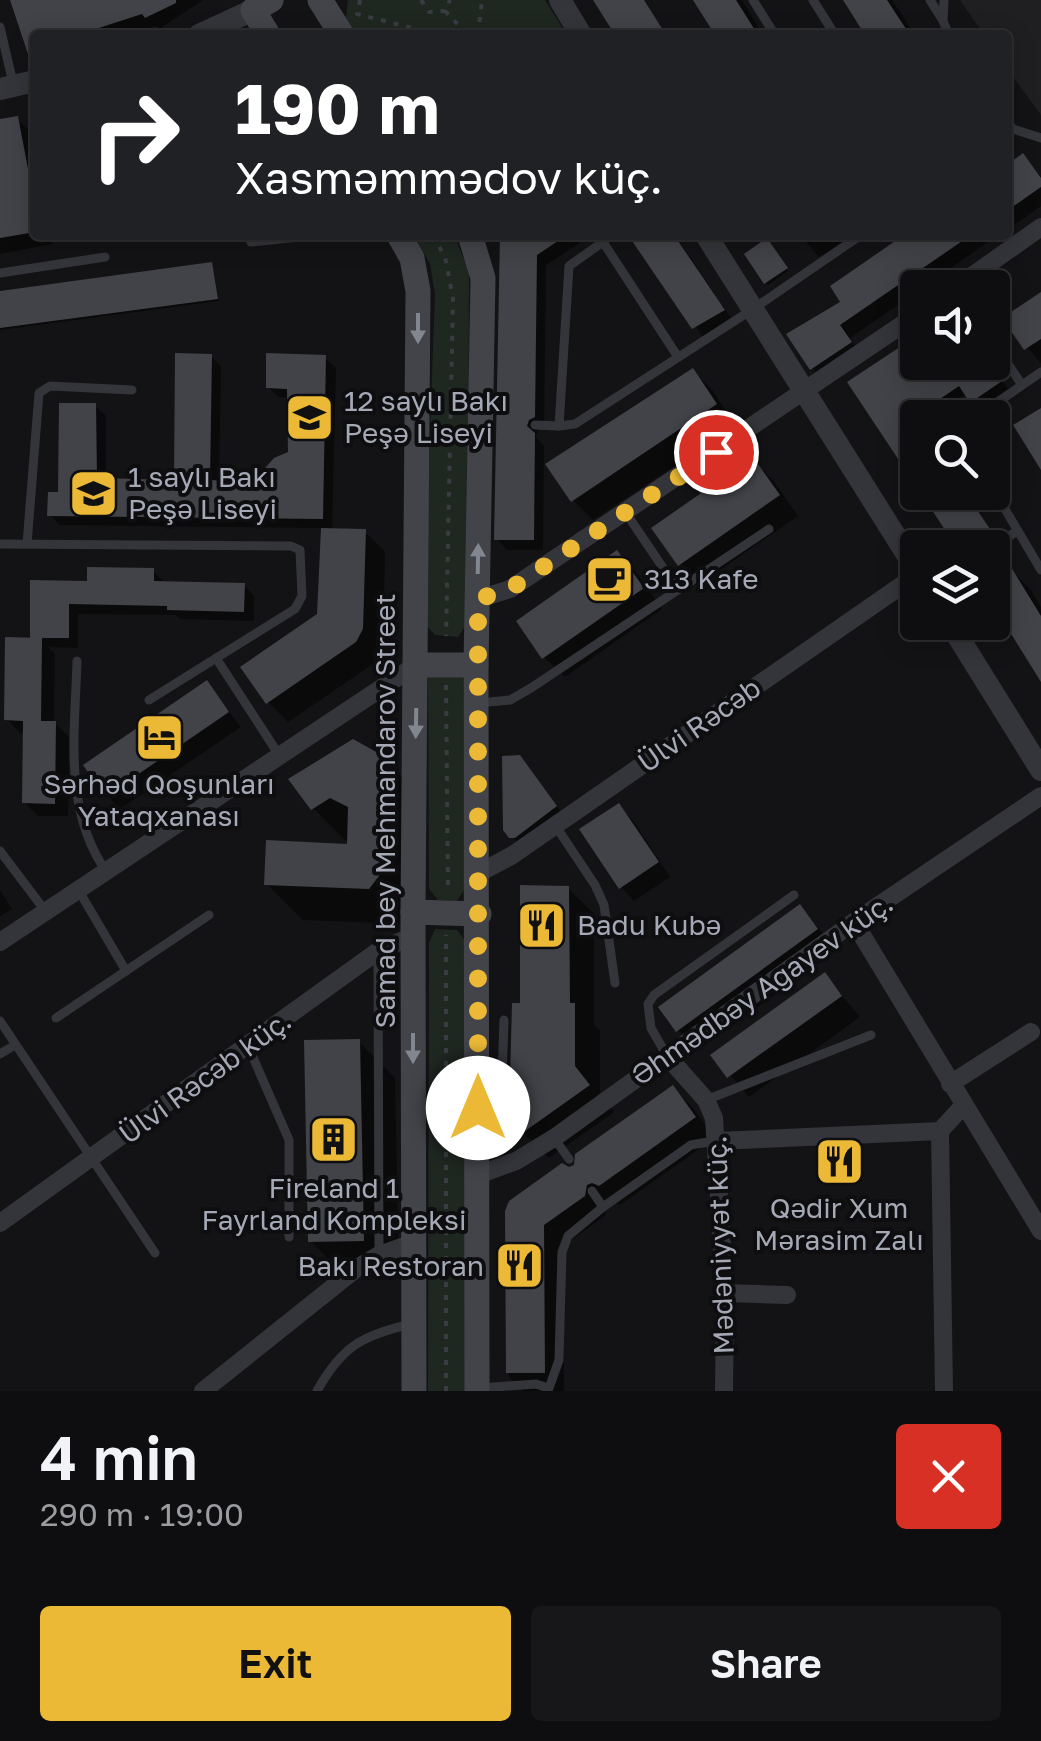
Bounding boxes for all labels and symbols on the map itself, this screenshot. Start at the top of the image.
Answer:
one-way arrow [410,313,426,345]
place label: 12 saylı Bakı Peşə Liseyi [344,384,508,449]
school or university icon: 12 saylı Bakı Peşə Liseyi [283,391,335,443]
pin [674,410,759,495]
place label: 1 saylı Bakı Peşə Liseyi [128,460,277,525]
school or university icon: 1 saylı Bakı Peşə Liseyi [67,467,119,519]
one-way arrow [471,542,487,574]
cafe icon: 313 Kafe [583,553,635,605]
place label: 313 Kafe [644,562,758,595]
street label: Samad bey Mehmandarov Street [368,594,401,1028]
street label: Ülvi Rəcəb [631,670,766,779]
one-way arrow [407,708,423,740]
hotel icon: Sərhəd Qoşunları Yataqxanası [133,711,185,763]
place label: Sərhəd Qoşunları Yataqxanası [43,767,275,832]
street label: Əhmədbəy Ağayev küç. [625,886,899,1091]
restaurant icon: Badu Kubə [516,899,568,951]
place label: Badu Kubə [577,908,721,941]
street label: Ülvi Rəcəb küç. [112,1003,297,1150]
one-way arrow [405,1033,421,1065]
position arrow [426,1056,530,1160]
building icon: Fireland 1 Fayrland Kompleksi [308,1114,360,1166]
street label: Mədəniyyət küç. [699,1135,740,1355]
restaurant icon: Qədir Xum Mərasim Zalı [813,1135,865,1187]
place label: Fireland 1 Fayrland Kompleksi [202,1171,466,1236]
place label: Qədir Xum Mərasim Zalı [754,1191,924,1256]
restaurant icon: Bakı Restoran [493,1240,545,1292]
place label: Bakı Restoran [298,1249,484,1282]

